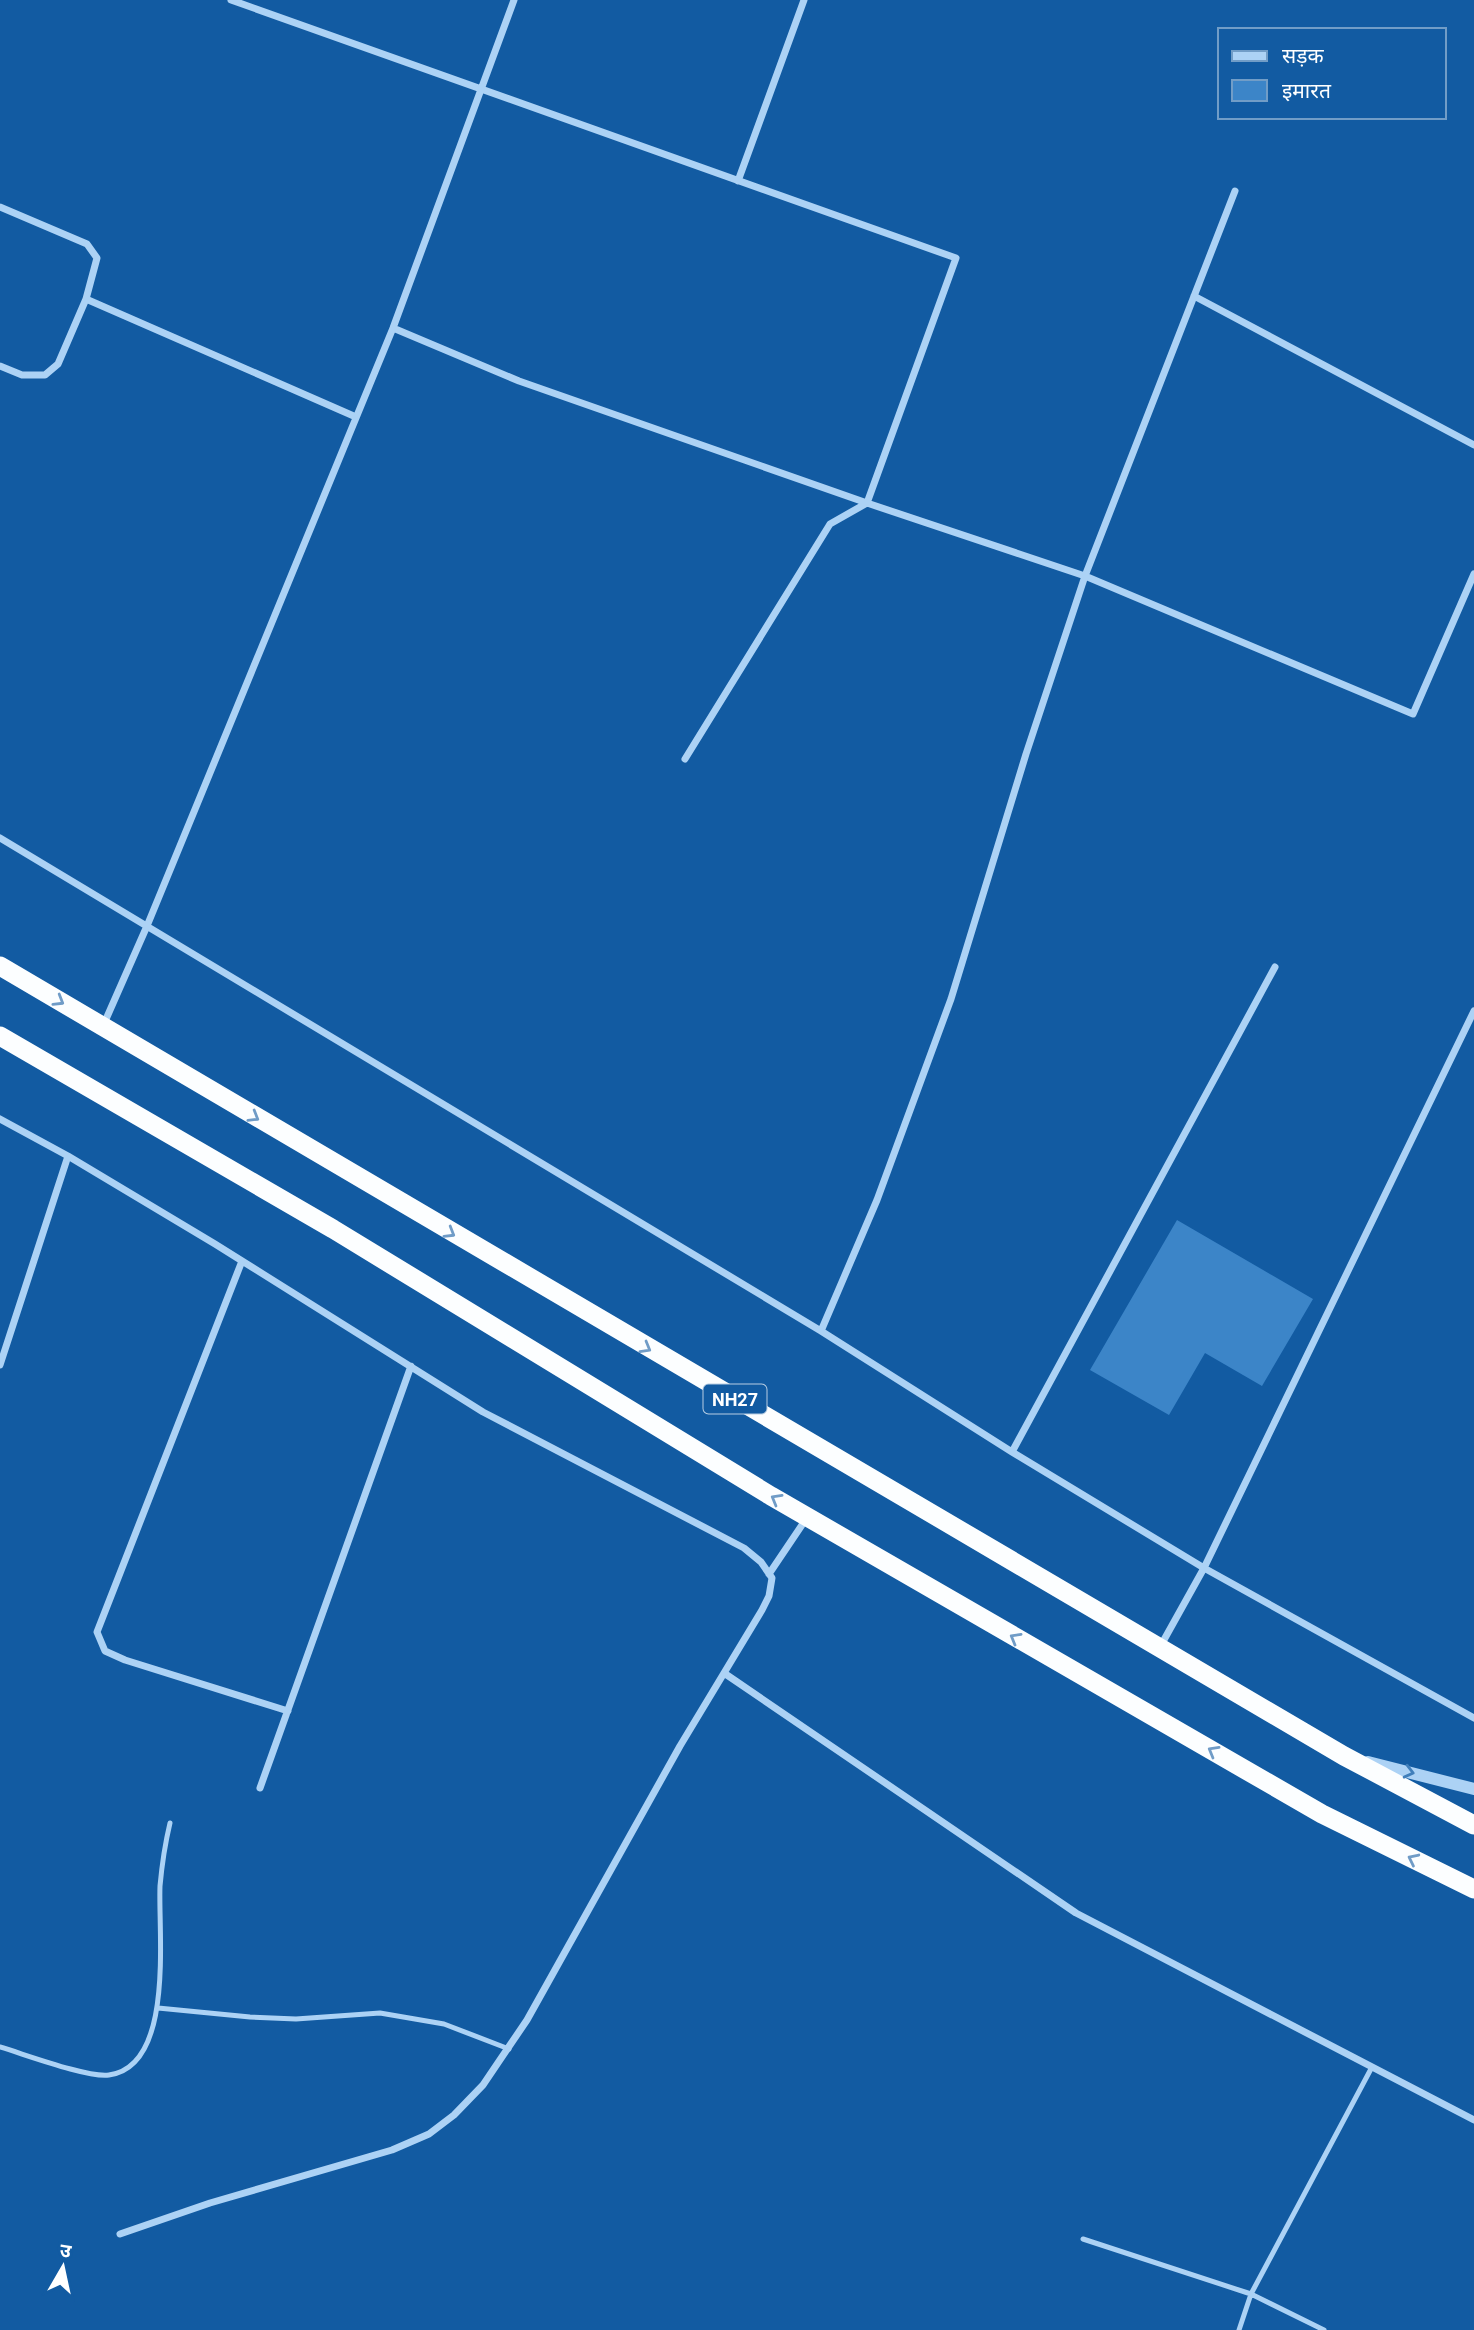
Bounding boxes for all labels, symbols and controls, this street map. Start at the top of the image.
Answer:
legend [1218,28,1446,119]
text: सड़क [1282,44,1324,68]
text: इमारत [1282,79,1332,103]
one-way arrow [51,993,64,1006]
one-way arrow [247,1108,260,1121]
one-way arrow [443,1224,456,1237]
one-way arrow [639,1339,652,1352]
road number: NH27 [704,1384,766,1414]
one-way arrow [771,1494,784,1507]
one-way arrow [1010,1633,1023,1646]
one-way arrow [1207,1746,1220,1759]
one-way arrow [1403,1764,1415,1778]
one-way arrow [1408,1853,1420,1867]
north arrow [28,2232,98,2302]
text: उ [58,2238,74,2263]

